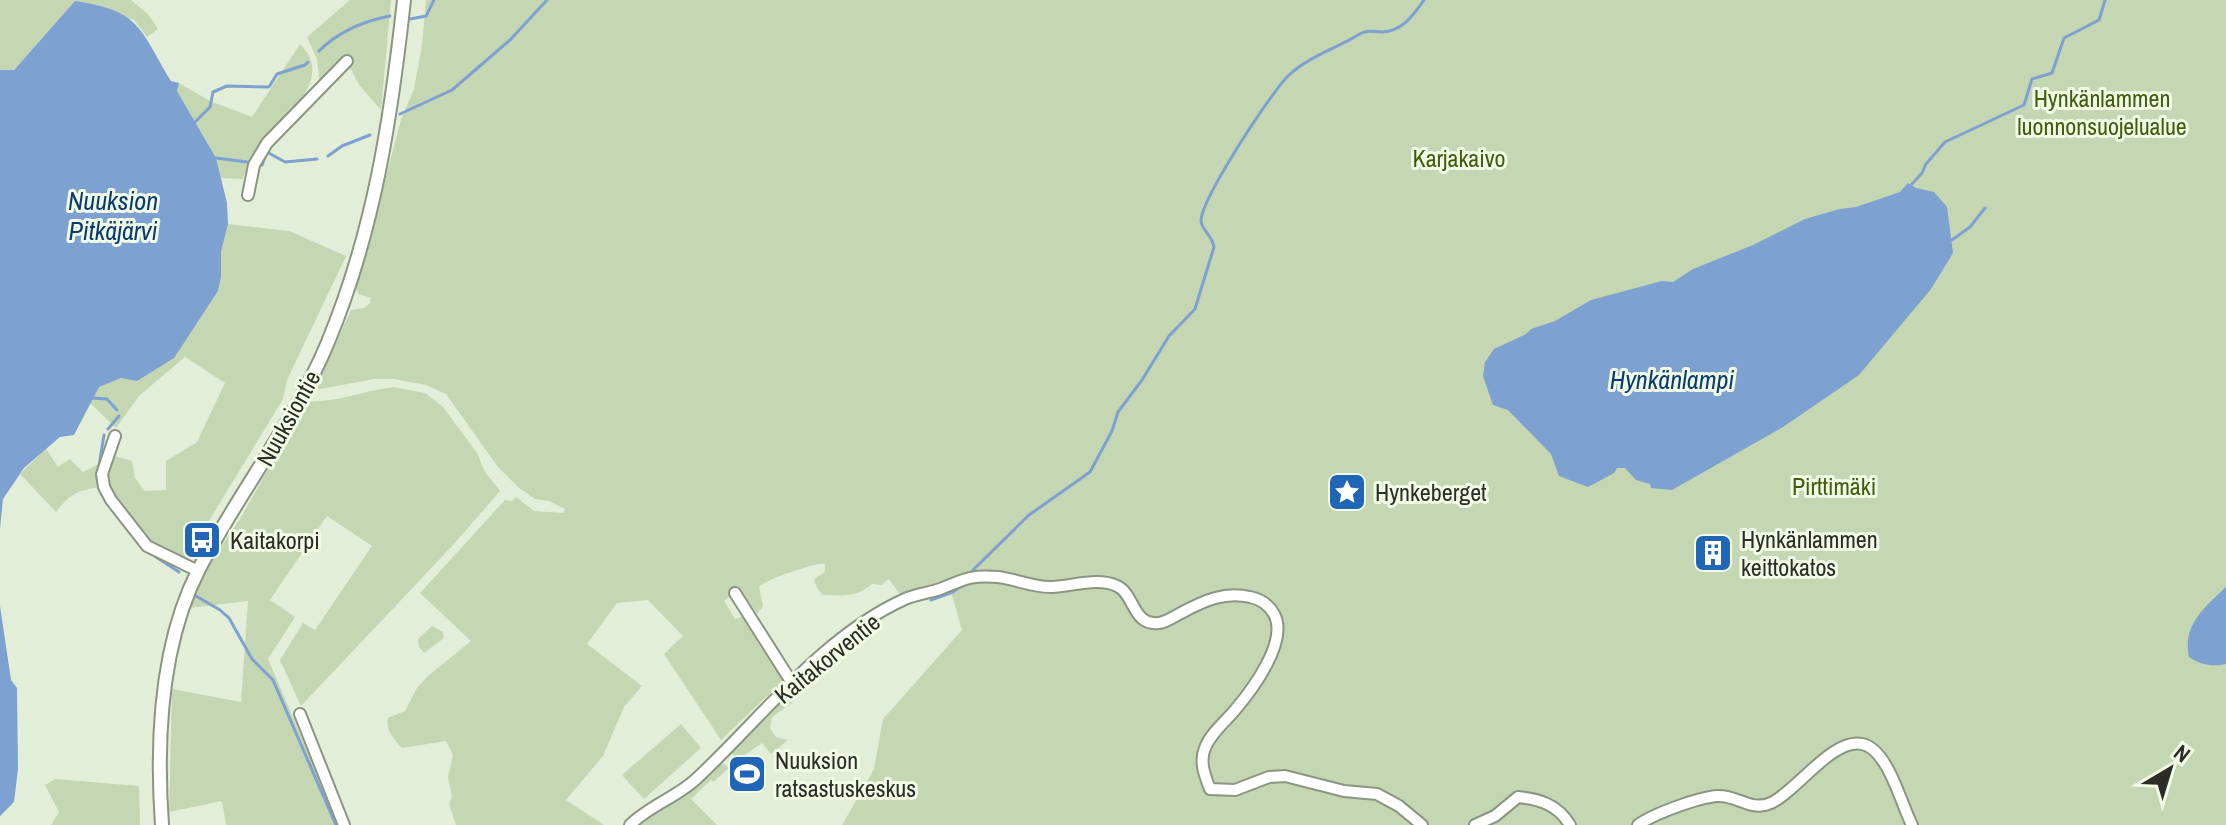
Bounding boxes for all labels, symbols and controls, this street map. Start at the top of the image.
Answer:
park label: Hynkänlammen luonnonsuojelualue [2017,82,2187,142]
park label: Karjakaivo [1413,142,1505,174]
water label: Nuuksion Pitkäjärvi [68,183,158,248]
water label: Hynkänlampi [1610,362,1734,397]
street label: Nuuksiontie [249,364,327,472]
park label: Pirttimäki [1792,470,1876,502]
place icon: Hynkeberget [1326,471,1368,513]
place label: Hynkeberget [1375,476,1487,508]
bus stop icon: Kaitakorpi [181,519,223,561]
place label: Hynkänlammen keittokatos [1741,523,1878,583]
place label: Kaitakorpi [230,524,320,556]
building icon: Hynkänlammen keittokatos [1692,532,1734,574]
street label: Kaitakorventie [768,606,886,710]
north arrow [2130,729,2210,809]
text: N [2168,737,2197,769]
place label: Nuuksion ratsastuskeskus [775,744,916,804]
sports icon: Nuuksion ratsastuskeskus [726,753,768,795]

